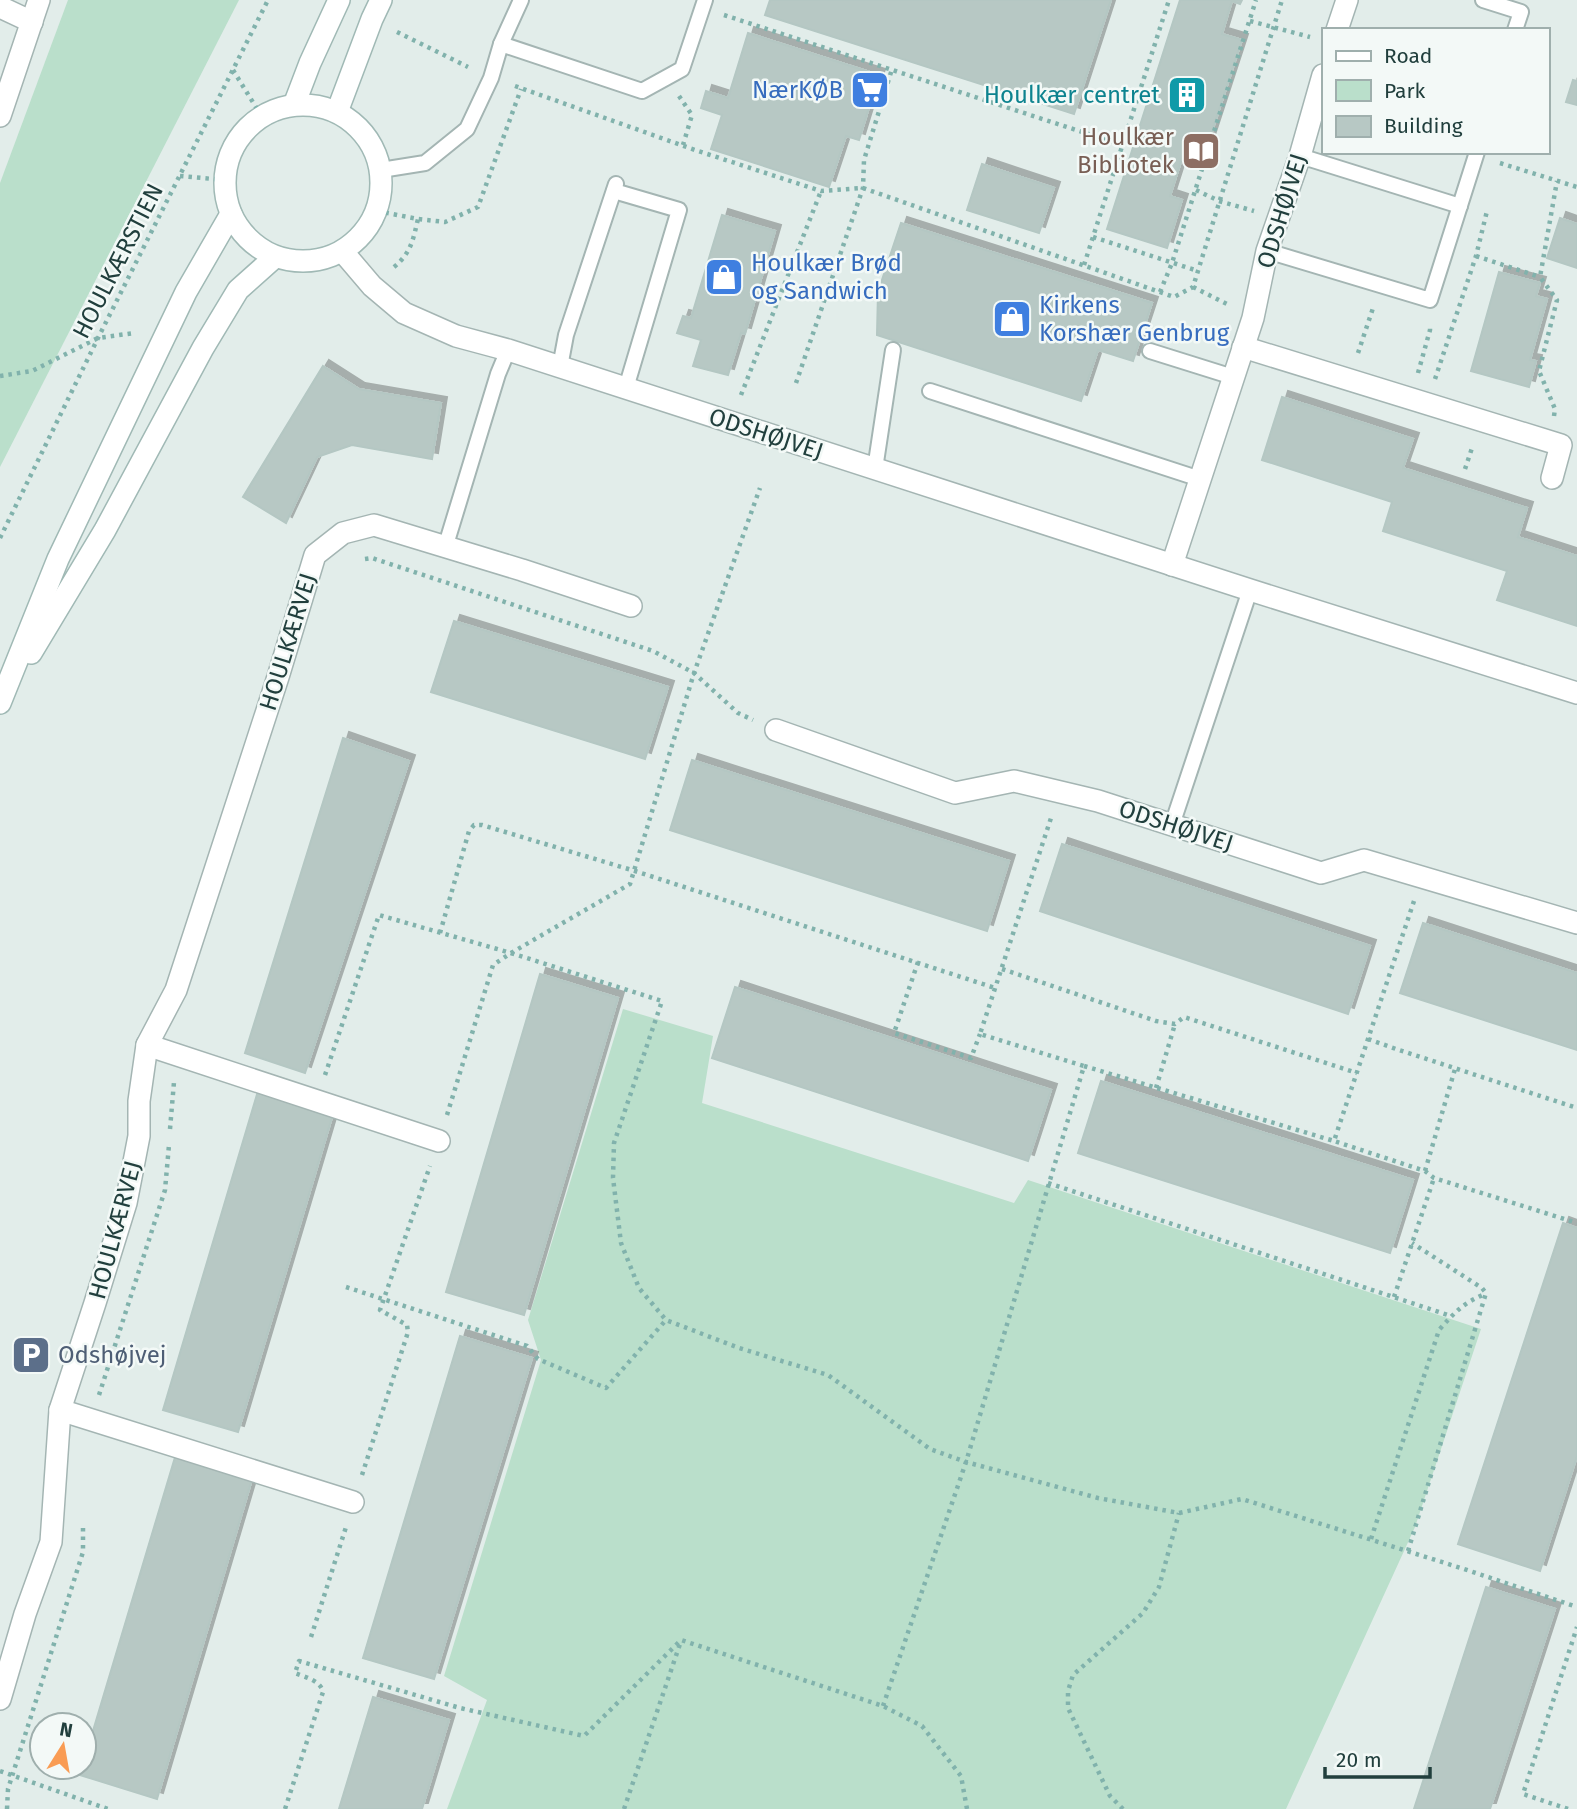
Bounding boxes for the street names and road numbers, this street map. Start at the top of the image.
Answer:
street label: ODSHØJVEJ [1251,150,1313,272]
street label: HOULKÆRSTIEN [67,179,169,343]
street label: ODSHØJVEJ [705,402,827,466]
street label: HOULKÆRVEJ [254,570,322,714]
street label: ODSHØJVEJ [1115,794,1237,858]
street label: HOULKÆRVEJ [83,1158,147,1302]

